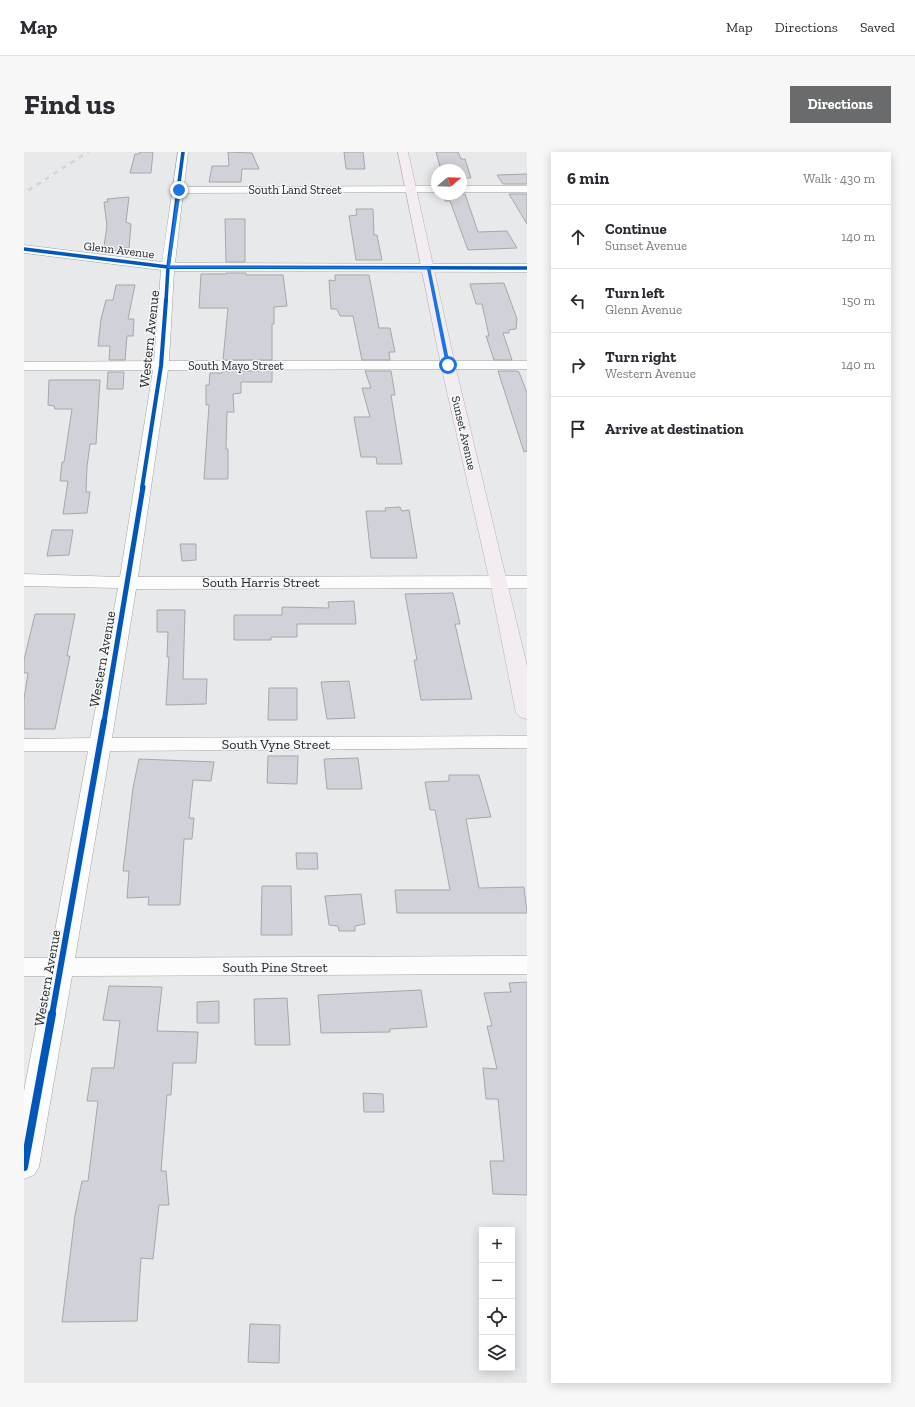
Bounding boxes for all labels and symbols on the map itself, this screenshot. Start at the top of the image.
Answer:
north arrow [431,164,467,200]
route end [170,181,188,199]
street label: South Land Street [248,183,342,197]
street label: Glenn Avenue [83,239,156,261]
street label: Western Avenue [136,289,163,389]
route start [439,356,457,374]
street label: South Mayo Street [188,359,284,373]
street label: Sunset Avenue [449,395,479,472]
street label: South Harris Street [202,574,321,591]
street label: Western Avenue [86,609,119,709]
street label: South Vyne Street [222,736,331,753]
street label: Western Avenue [31,928,64,1028]
street label: South Pine Street [222,959,328,976]

